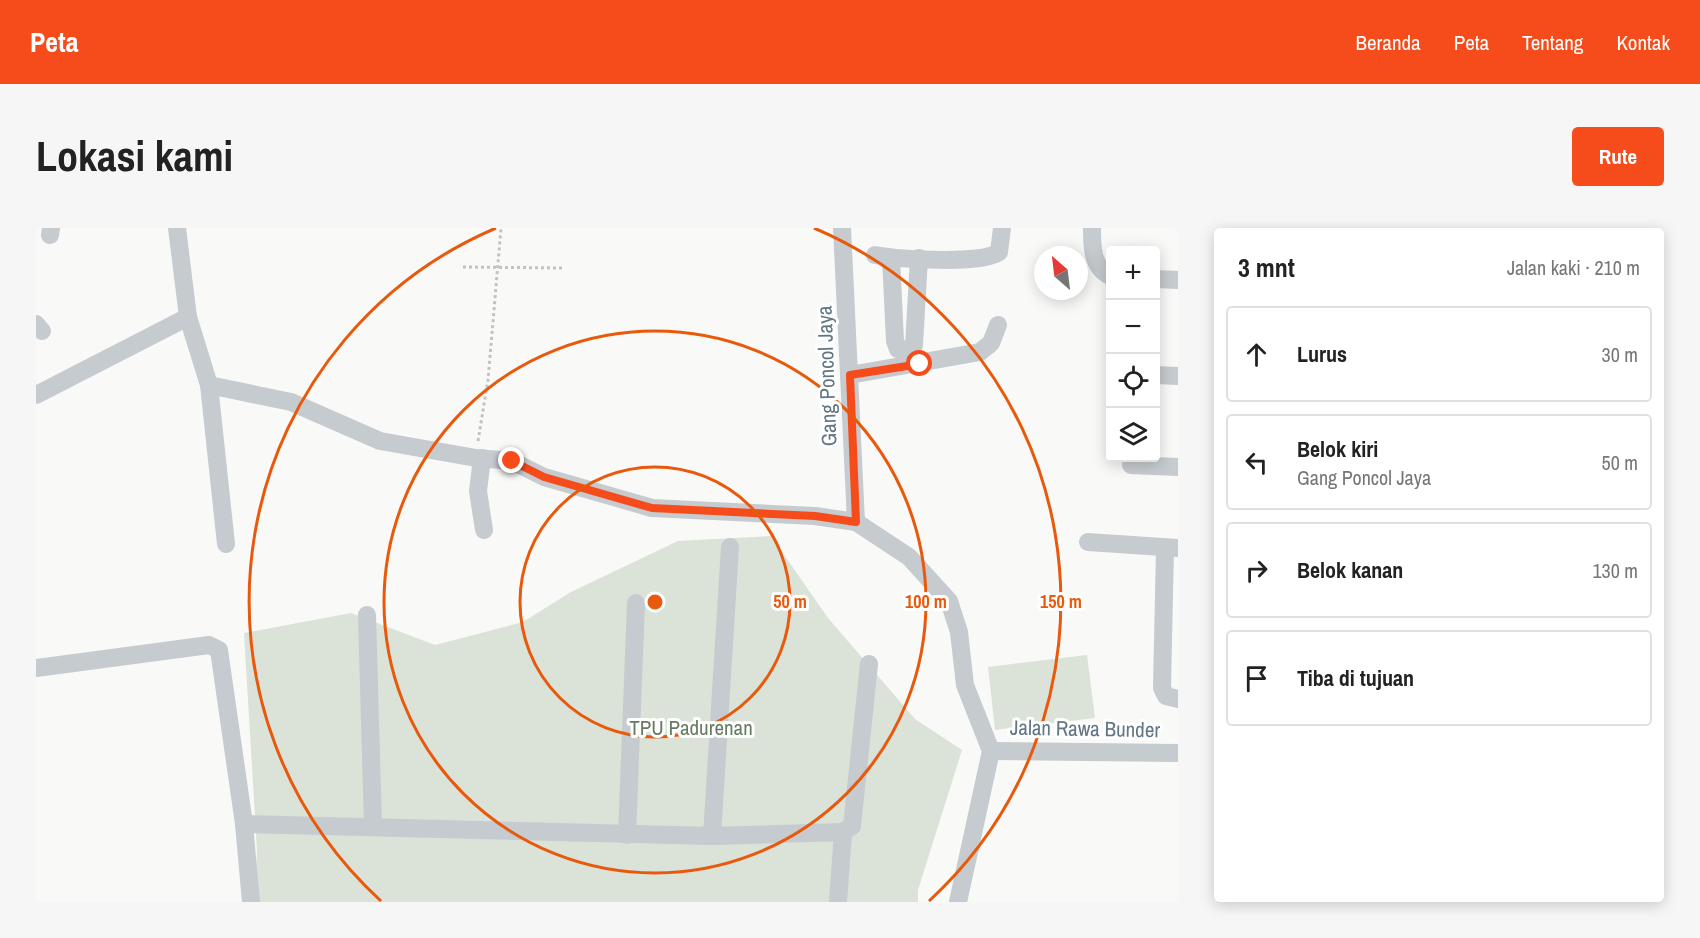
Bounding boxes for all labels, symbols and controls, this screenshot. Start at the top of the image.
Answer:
text: Peta [30,23,79,61]
text: Beranda [1356,28,1421,57]
text: Peta [1454,28,1489,57]
text: Tentang [1522,28,1583,57]
text: Kontak [1616,28,1670,57]
button: Rute [1572,127,1664,186]
text: Lokasi kami [36,128,233,184]
north arrow [1034,246,1088,300]
map controls [1106,246,1160,462]
button: + [1106,246,1160,300]
text: 3 mnt [1238,250,1295,285]
text: Jalan kaki · 210 m [1507,254,1640,281]
button: − [1106,300,1160,354]
street label: Gang Poncol Jaya [810,305,843,447]
icon: ahead [1240,338,1273,371]
text: Lurus [1297,339,1347,369]
text: 30 m [1602,341,1638,368]
route start [906,350,932,376]
button: locate [1106,354,1160,408]
button: layers [1106,408,1160,462]
text: Belok kiri [1297,434,1378,464]
icon: left [1240,446,1273,479]
route end [498,447,524,473]
text: 50 m [1602,449,1638,476]
text: Gang Poncol Jaya [1297,464,1431,491]
icon: right [1240,554,1273,587]
text: Belok kanan [1297,555,1403,585]
text: 130 m [1592,557,1638,584]
text: 50 m [773,589,807,614]
text: 100 m [905,589,947,614]
text: 150 m [1040,589,1082,614]
centre of rings [645,592,665,612]
icon: arrive [1240,662,1273,695]
text: Tiba di tujuan [1297,663,1414,693]
park label: TPU Padurenan [629,713,753,742]
street label: Jalan Rawa Bunder [1010,713,1161,744]

